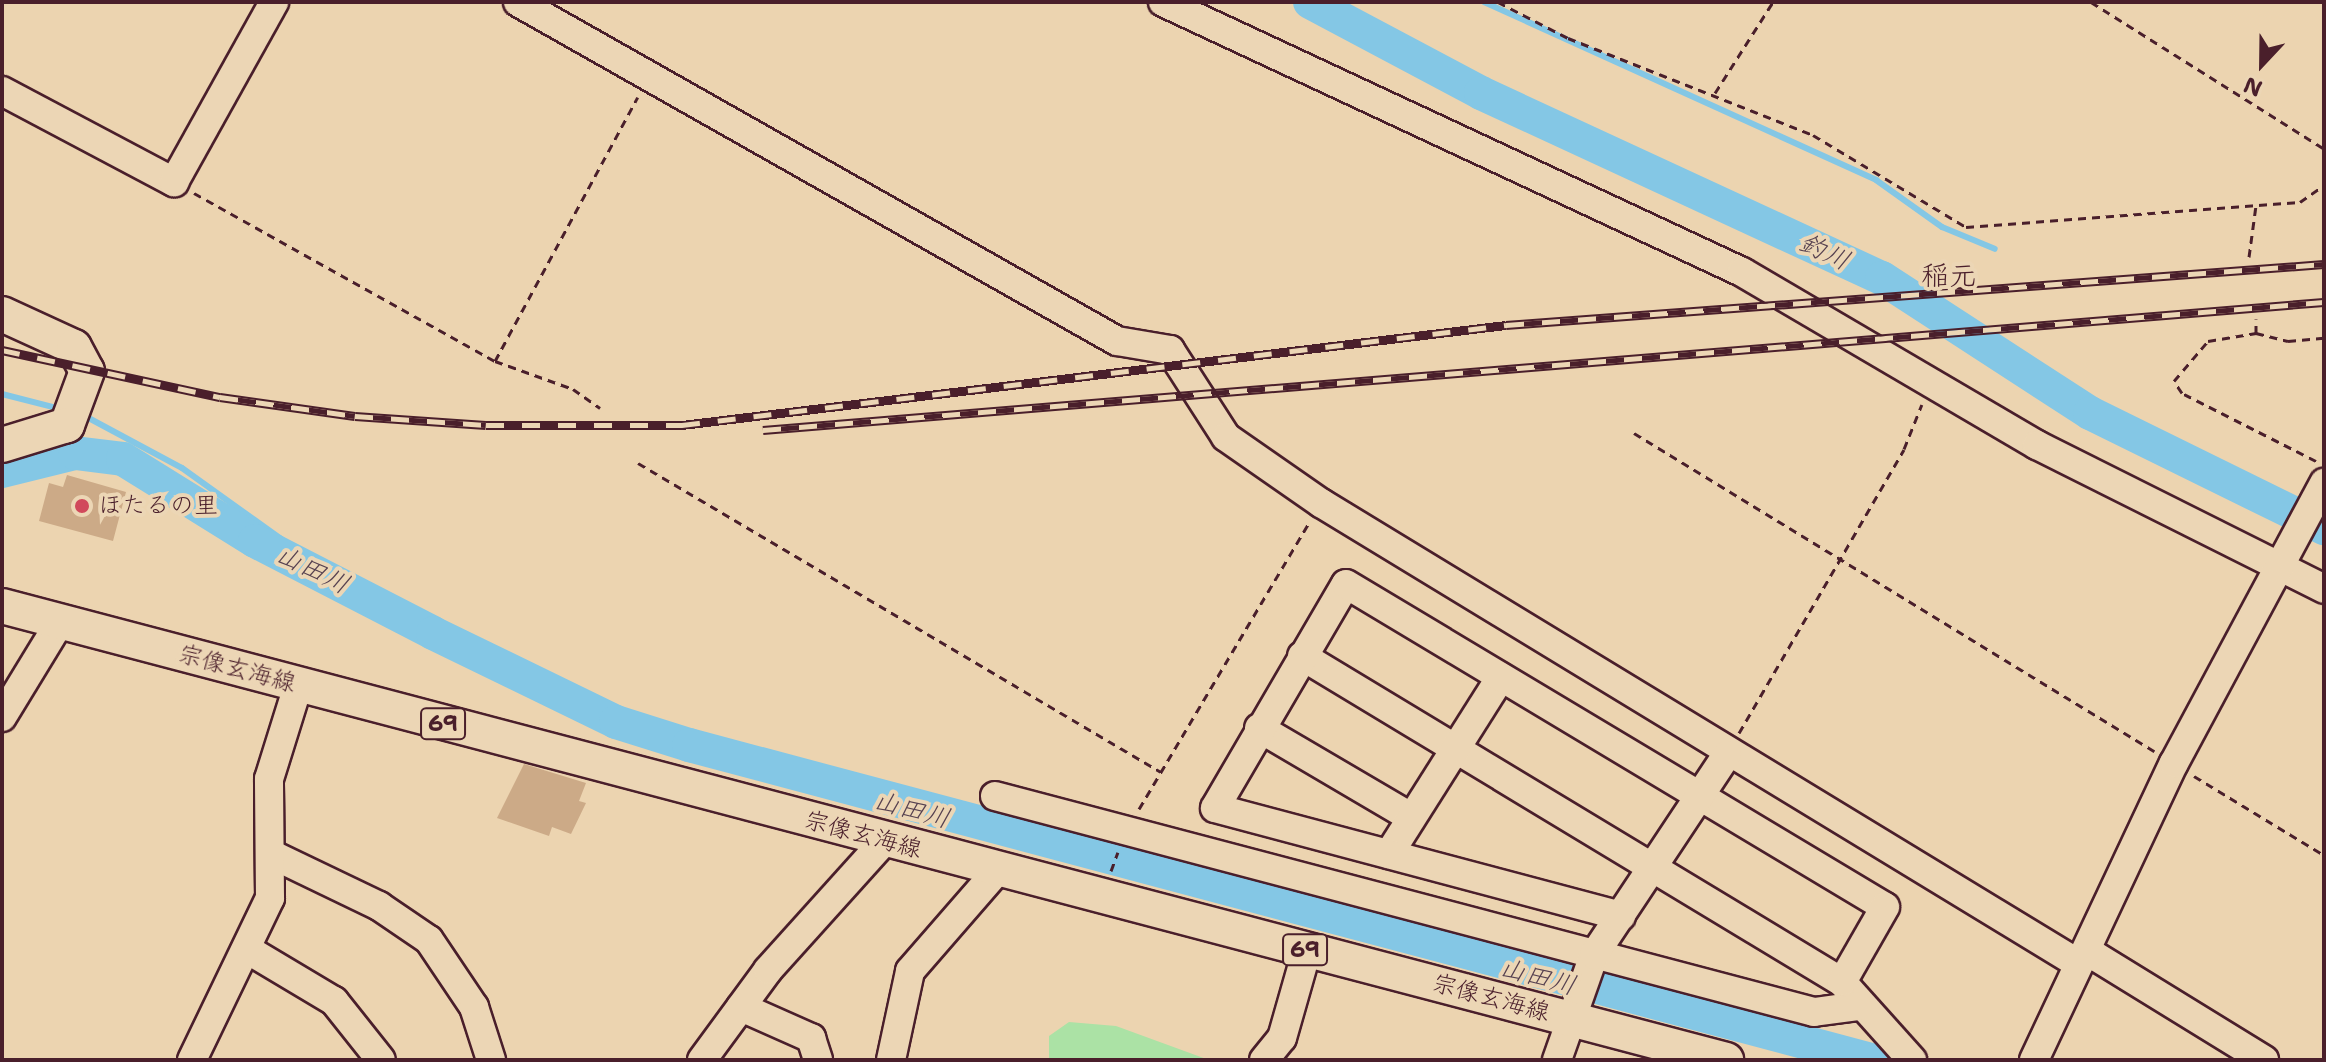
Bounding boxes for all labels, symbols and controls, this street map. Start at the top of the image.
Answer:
north arrow [2222,24,2302,104]
text: N [2239,70,2266,103]
water label: 釣川 [1795,226,1855,276]
district label: 稲元 [1921,258,1977,292]
place label: ほたるの里 [98,492,218,520]
marker: ほたるの里 [73,497,91,515]
water label: 山田川 [271,538,355,600]
street label: 宗像玄海線 [175,640,299,698]
road number: 69 [419,706,467,742]
water label: 山田川 [870,784,954,834]
street label: 宗像玄海線 [801,806,925,864]
road number: 69 [1281,932,1329,968]
water label: 山田川 [1496,951,1580,1001]
street label: 宗像玄海線 [1429,969,1553,1027]

